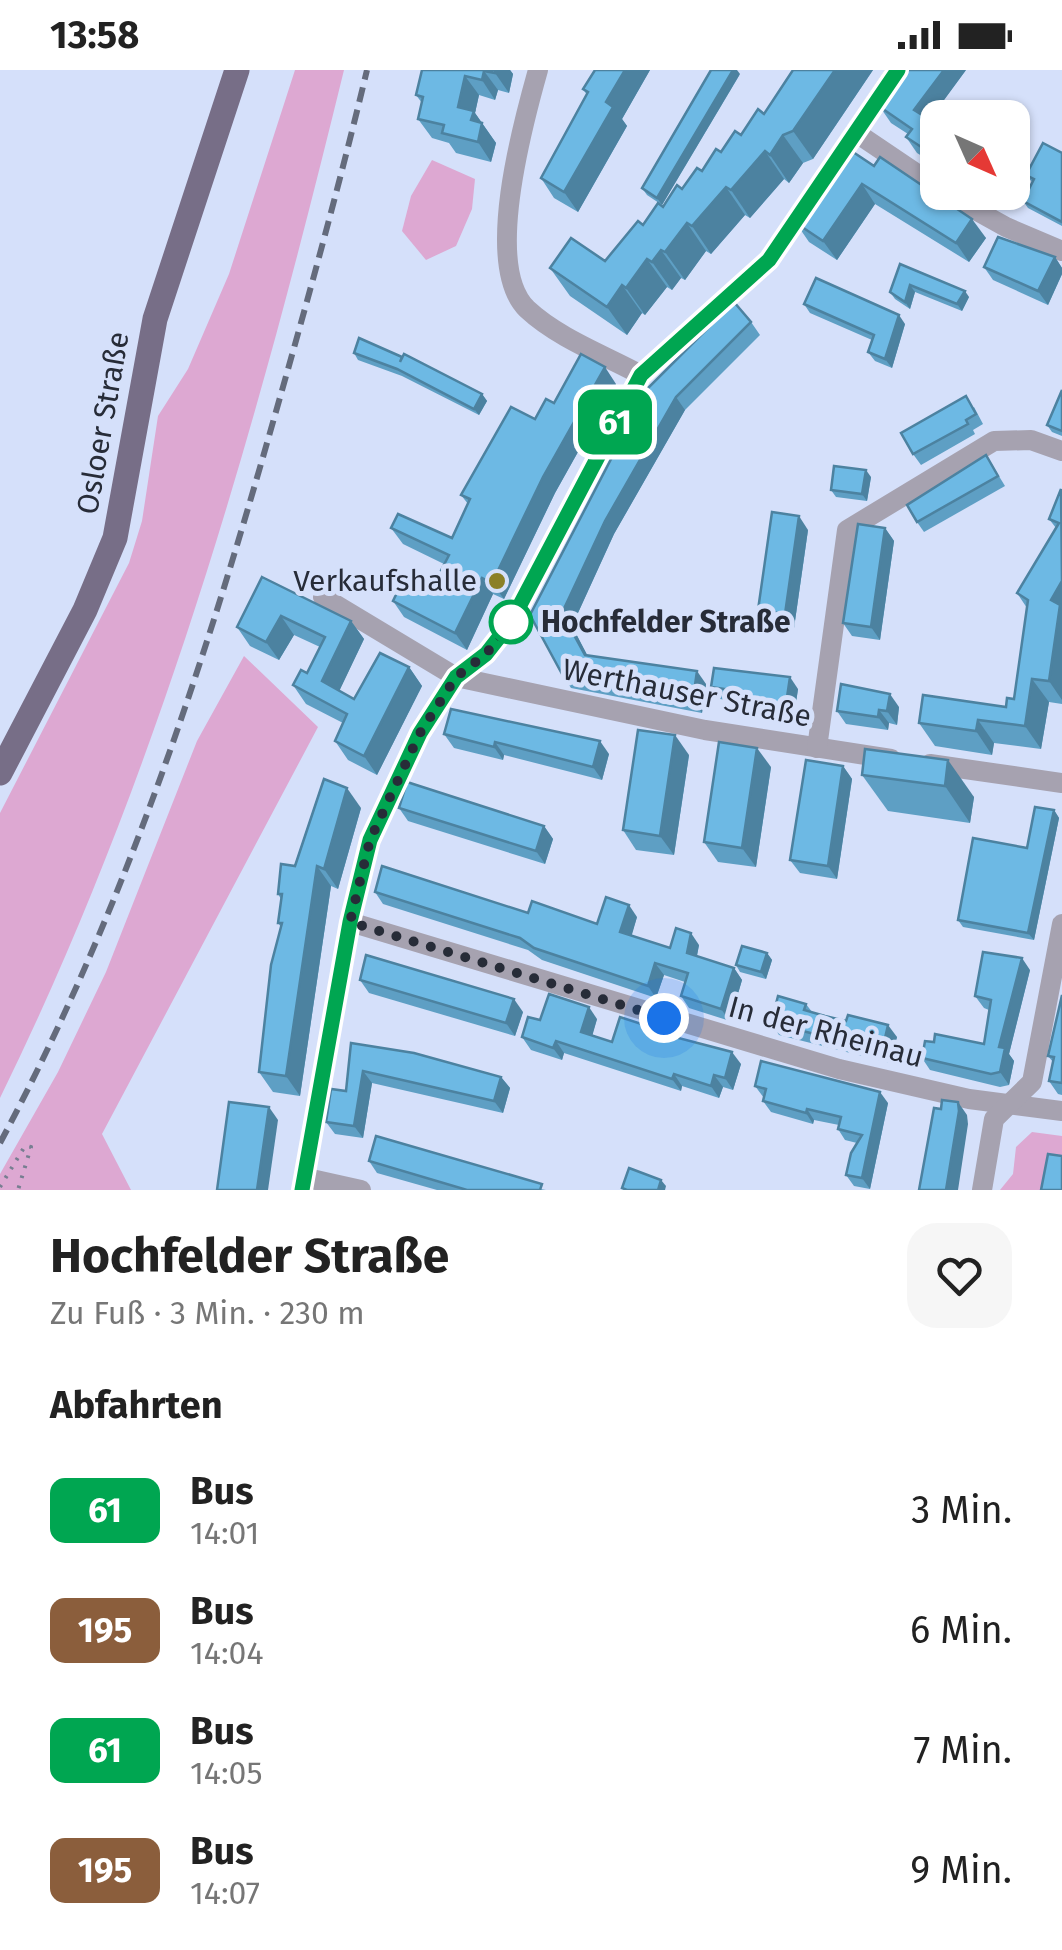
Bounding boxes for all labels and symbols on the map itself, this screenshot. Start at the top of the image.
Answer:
north arrow [920,100,1030,210]
street label: Osloer Straße [69,329,137,517]
line badge: 61 [570,390,660,454]
place label: Verkaufshalle [293,563,477,599]
marker: Verkaufshalle [486,570,508,592]
marker: Hochfelder Straße [490,601,532,643]
place label: Hochfelder Straße [541,604,790,640]
street label: Werthauser Straße [560,651,814,735]
street label: In der Rheinau [725,989,927,1075]
your location [639,993,689,1043]

